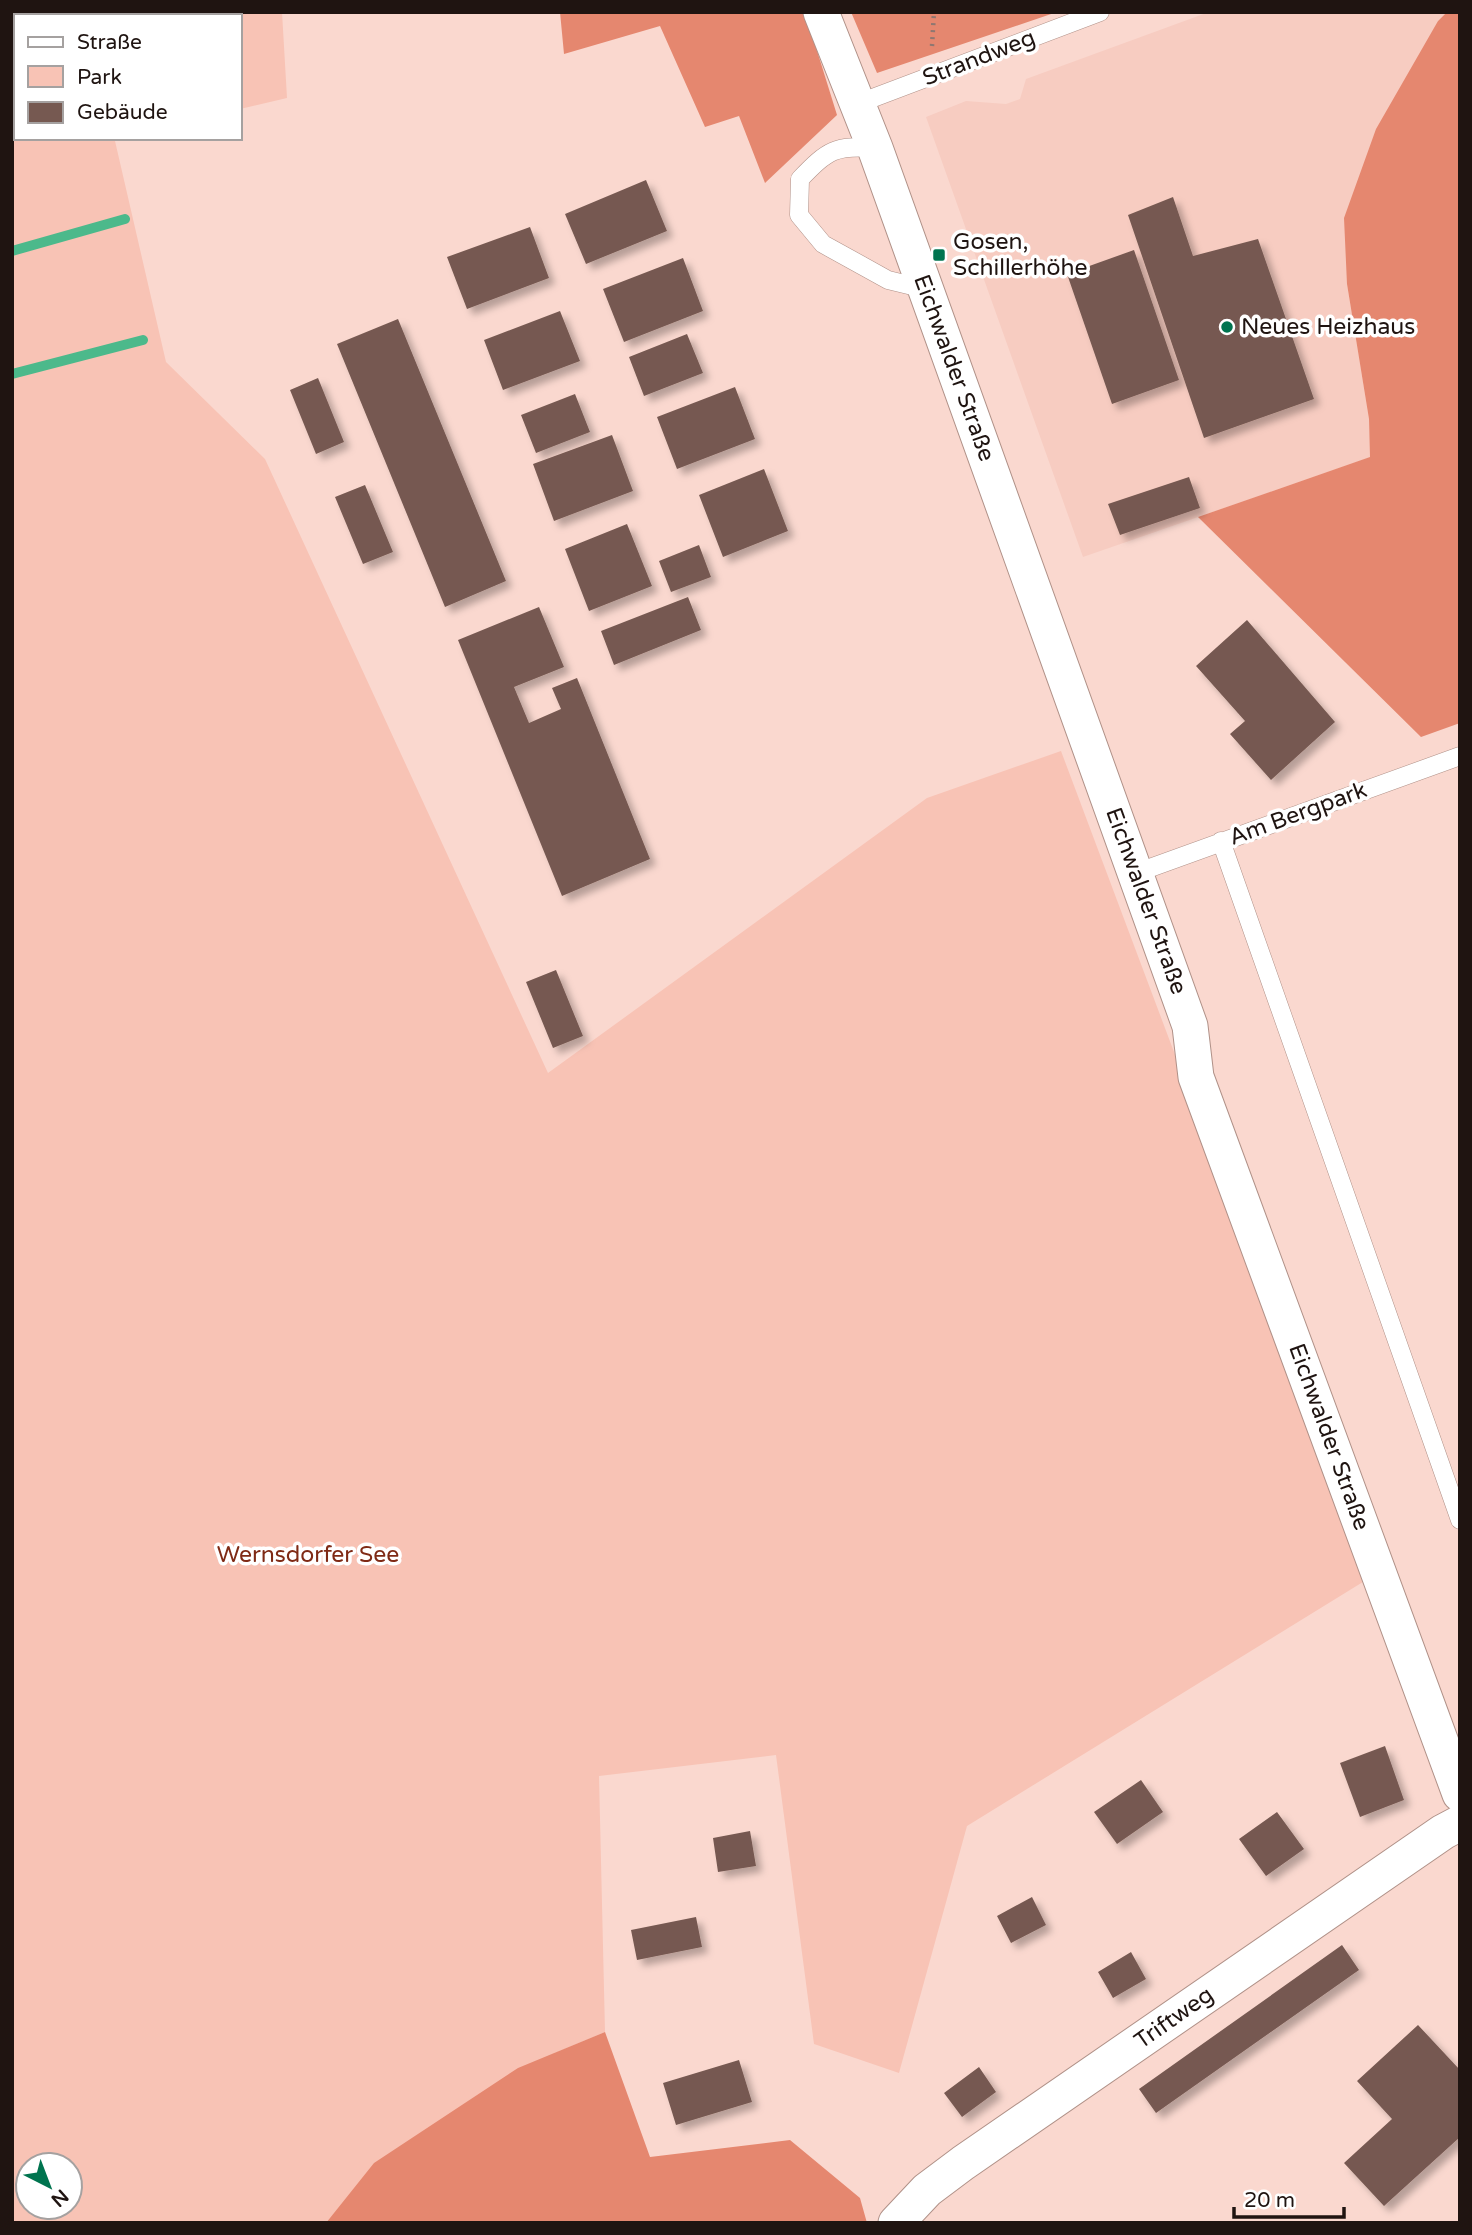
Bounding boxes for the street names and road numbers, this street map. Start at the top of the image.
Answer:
street label: Strandweg [919,24,1039,92]
street label: Eichwalder Straße [907,271,1001,465]
street label: Am Bergpark [1225,776,1371,852]
street label: Eichwalder Straße [1099,804,1193,998]
street label: Eichwalder Straße [1282,1340,1376,1534]
street label: Triftweg [1129,1981,1219,2055]

